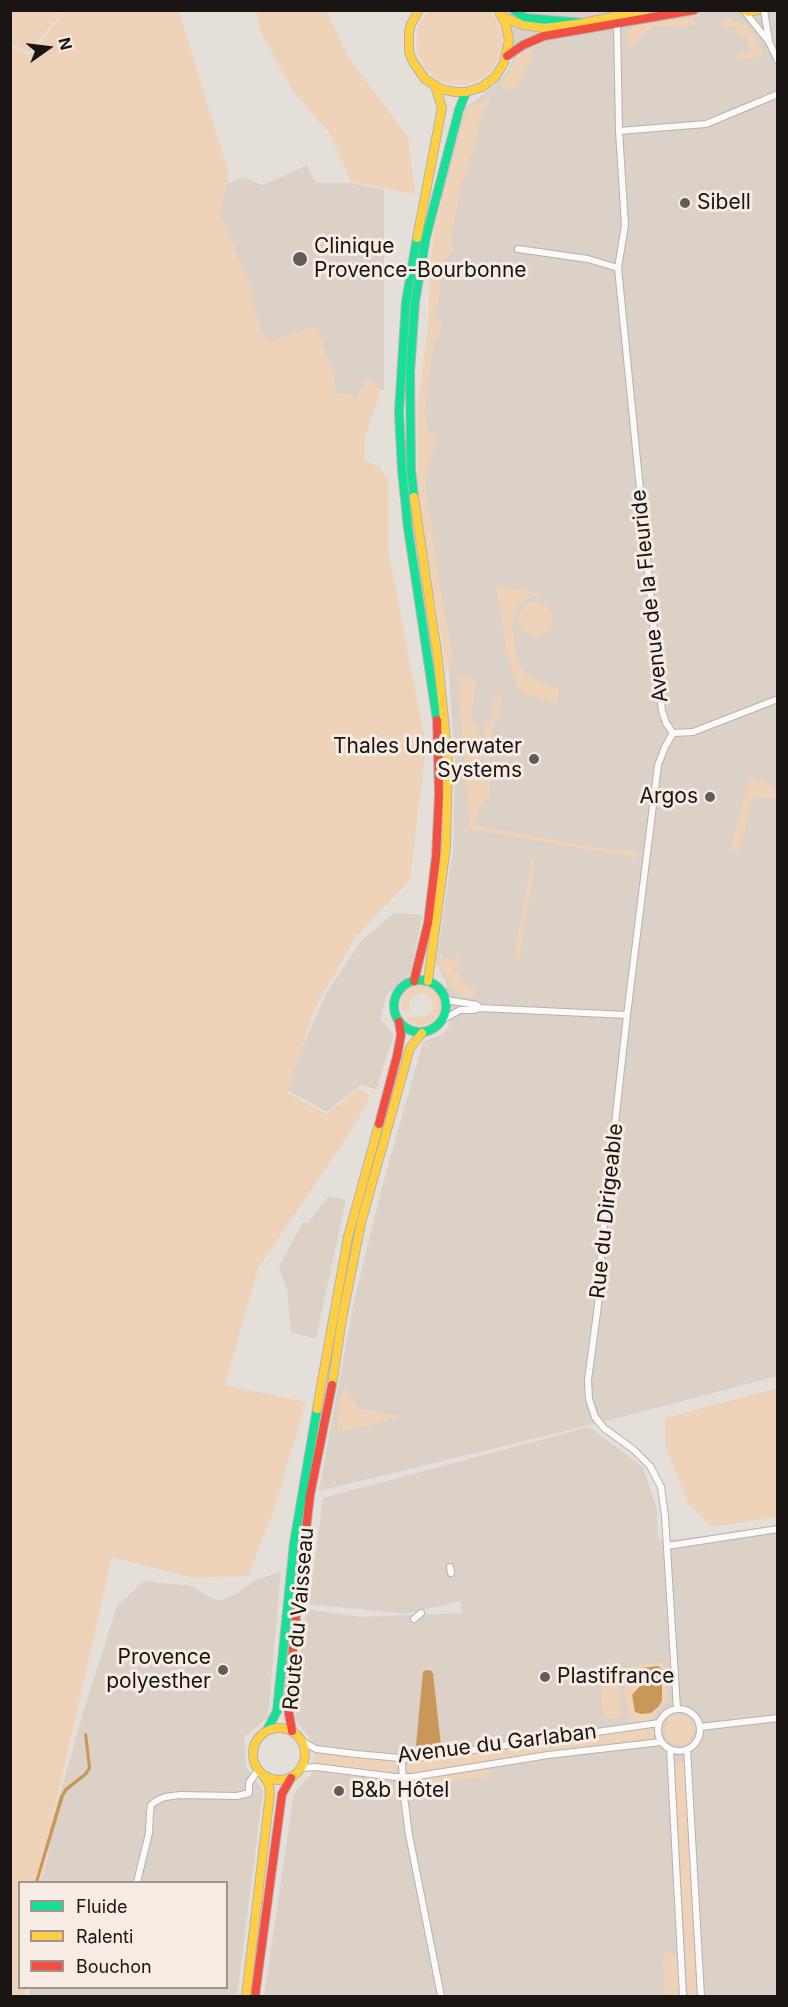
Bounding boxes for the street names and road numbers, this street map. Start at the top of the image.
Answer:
street label: Avenue de la Fleuride [626,488,674,704]
street label: Rue du Dirigeable [585,1122,629,1300]
street label: Route du Vaisseau [278,1527,320,1711]
street label: Avenue du Garlaban [396,1719,598,1769]

